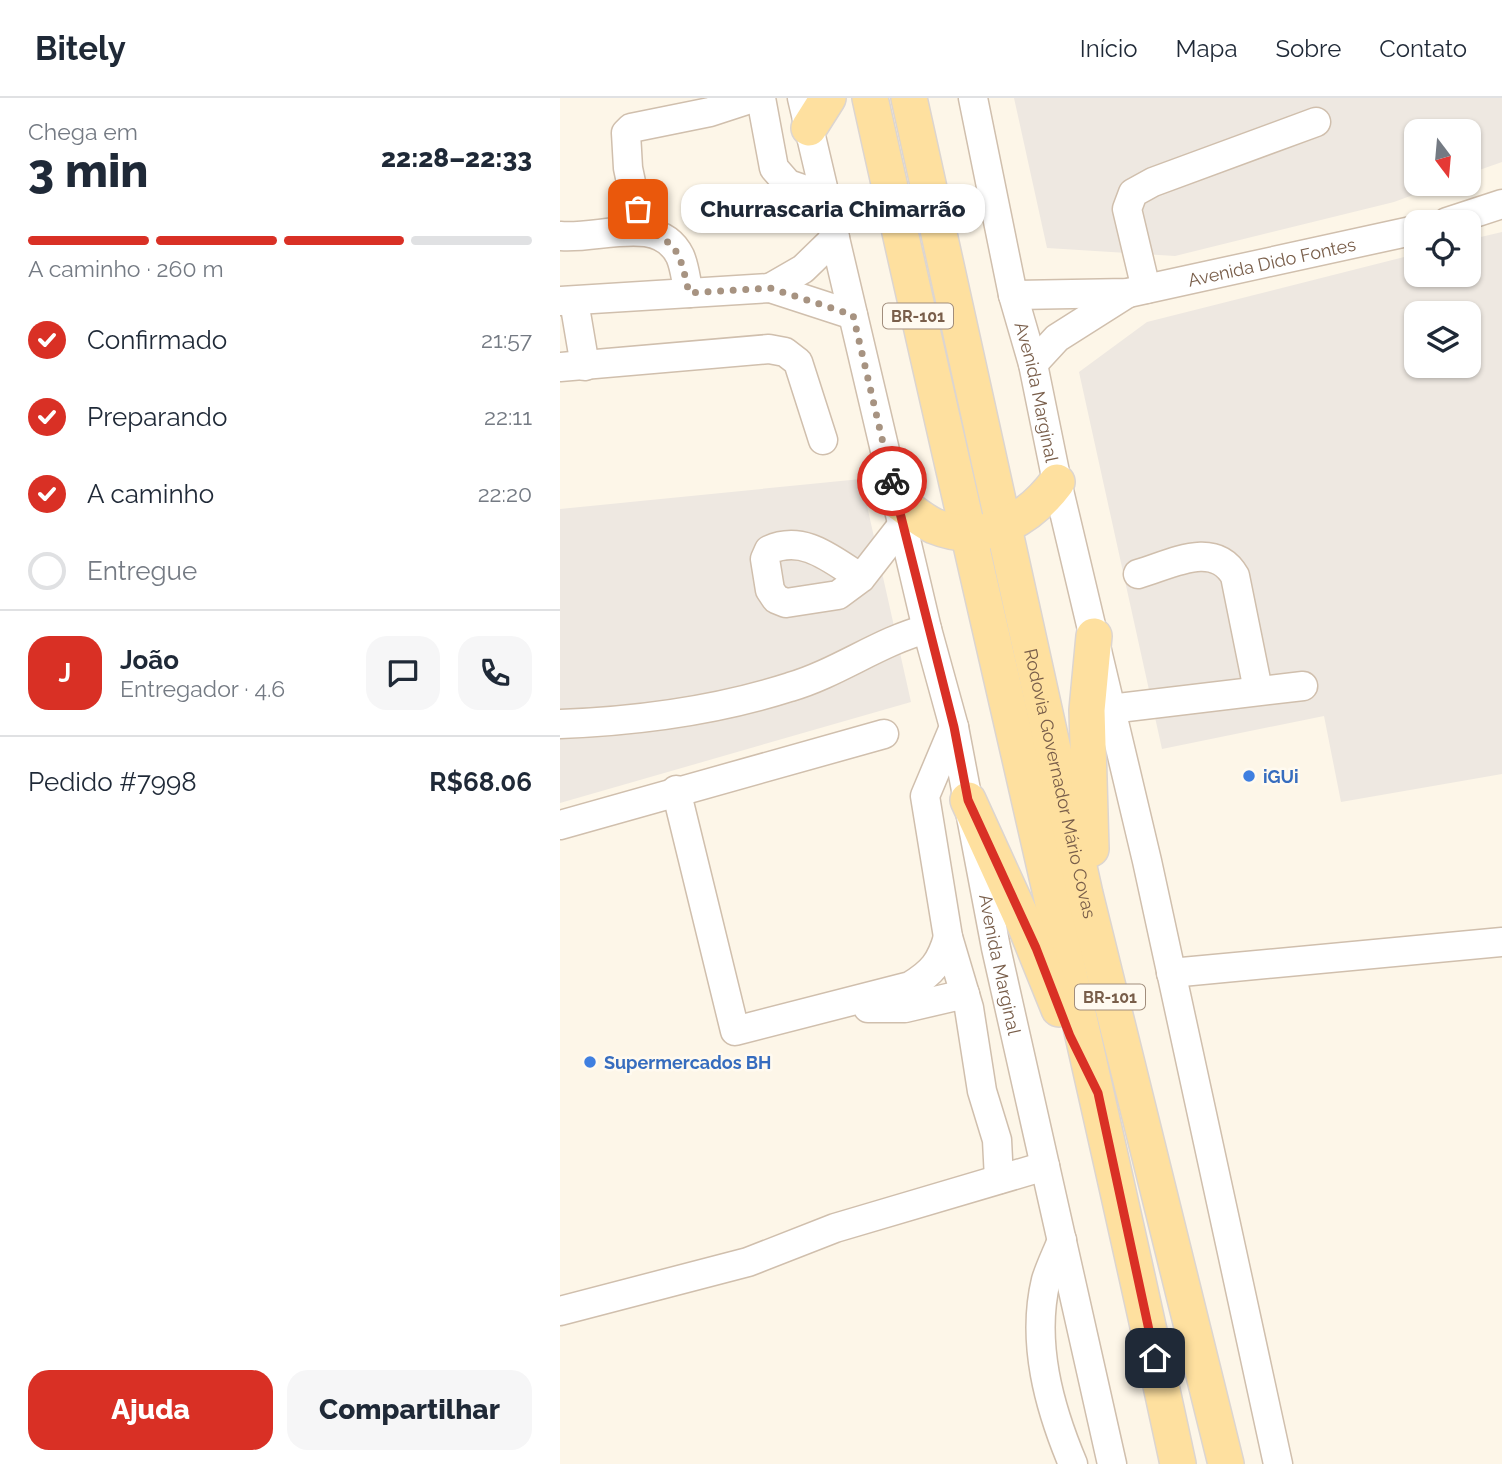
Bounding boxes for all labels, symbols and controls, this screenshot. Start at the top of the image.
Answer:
text: Bitely [35,29,126,68]
text: Início [1080,34,1138,63]
text: Mapa [1176,34,1237,63]
text: Sobre [1275,34,1341,63]
text: Contato [1379,34,1467,63]
text: Chega em [28,118,138,145]
north arrow [1404,119,1480,196]
map controls [1404,119,1481,378]
text: 22:28–22:33 [381,143,532,173]
text: 3 min [28,144,148,198]
pin [608,179,668,239]
callout: Churrascaria Chimarrão [680,184,984,234]
icon: bag [619,190,657,228]
text: Churrascaria Chimarrão [700,195,966,222]
button: locate [1404,210,1481,287]
street label: Avenida Dido Fontes [1186,233,1358,290]
text: A caminho · 260 m [28,255,224,282]
button: layers [1404,301,1481,378]
road number: BR-101 [883,304,953,328]
street label: Avenida Marginal [1011,319,1063,464]
icon: check [28,321,66,359]
text: Confirmado [87,325,227,355]
text: 21:57 [481,326,532,353]
icon: check [28,398,66,436]
text: Preparando [87,402,227,432]
text: 22:11 [484,403,532,430]
courier [857,446,927,516]
icon: bike [873,462,911,500]
icon: check [28,475,66,513]
text: A caminho [87,479,214,509]
text: 22:20 [478,480,532,507]
text: Entregue [87,556,197,586]
button: chat [366,636,440,710]
button: phone [458,636,532,710]
text: João [120,645,179,675]
street label: Rodovia Governador Mário Covas [1021,647,1101,921]
text: J [59,658,71,688]
text: Entregador · 4.6 [120,675,285,702]
place label: iGUi [1263,766,1299,787]
text: Pedido #7998 [28,767,197,797]
text: R$68.06 [429,767,532,797]
marker: iGUi [1241,768,1257,784]
street label: Avenida Marginal [975,892,1026,1037]
road number: BR-101 [1075,984,1145,1009]
place label: Supermercados BH [604,1052,772,1073]
marker: Supermercados BH [582,1054,598,1070]
pin [1125,1328,1185,1388]
icon: home [1136,1339,1174,1377]
button: Ajuda [28,1370,273,1450]
button: Compartilhar [287,1370,532,1450]

